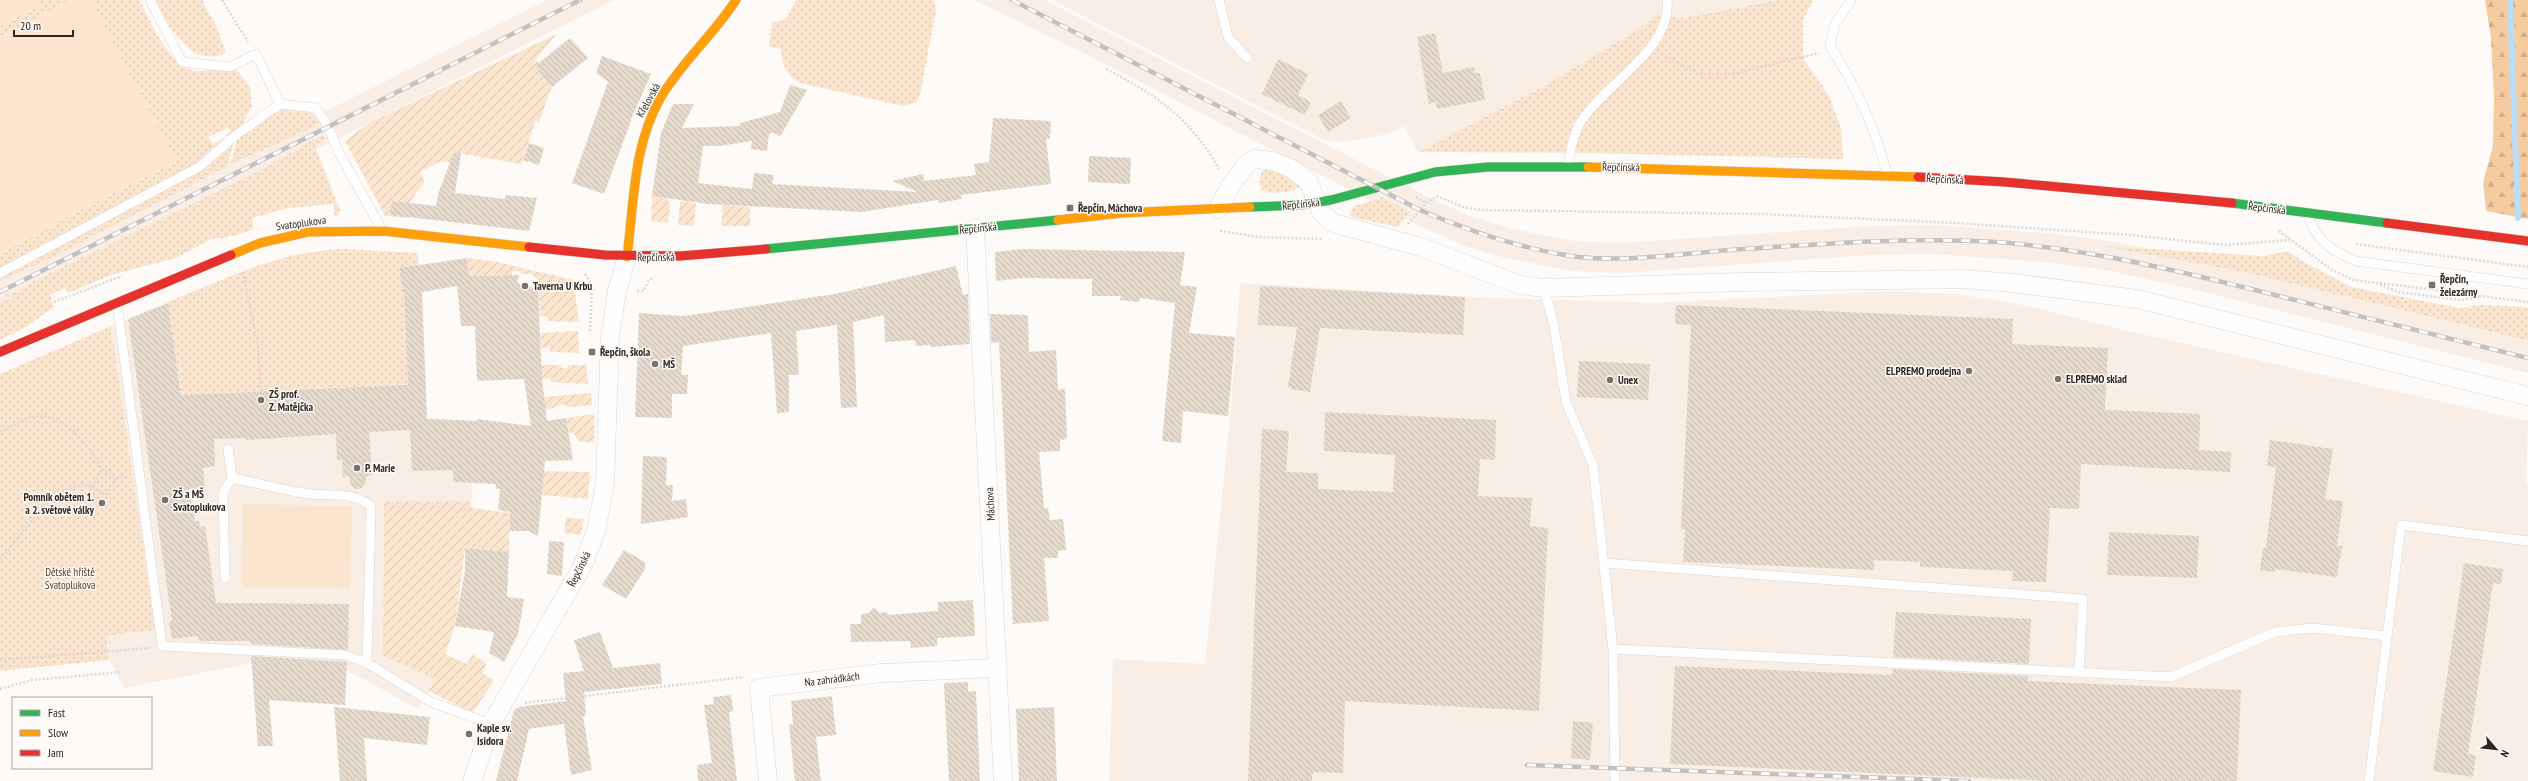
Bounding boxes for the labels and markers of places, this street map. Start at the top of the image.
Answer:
place label: Řepčín, Máchova [1078,201,1143,215]
marker: Řepčín, Máchova [1065,203,1075,213]
place label: Řepčín, železárny [2440,272,2478,299]
place label: Taverna U Krbu [533,279,592,293]
marker: Řepčín, železárny [2427,280,2437,290]
marker: Taverna U Krbu [520,281,530,291]
place label: Řepčín, škola [600,345,651,359]
marker: Řepčín, škola [587,347,597,357]
place label: MŠ [663,357,675,371]
marker: MŠ [650,359,660,369]
place label: ELPREMO prodejna [1886,364,1961,378]
marker: ELPREMO prodejna [1964,366,1974,376]
place label: ELPREMO sklad [2066,372,2127,386]
place label: Unex [1618,373,1638,387]
marker: ELPREMO sklad [2053,374,2063,384]
marker: Unex [1605,375,1615,385]
place label: ZŠ prof. Z. Matějčka [269,387,313,414]
marker: ZŠ prof. Z. Matějčka [256,395,266,405]
place label: P. Marie [365,461,396,475]
marker: P. Marie [352,463,362,473]
place label: ZŠ a MŠ Svatoplukova [173,487,226,514]
place label: Pomník obětem 1. a 2. světové války [23,490,95,517]
marker: ZŠ a MŠ Svatoplukova [160,495,170,505]
marker: Pomník obětem 1. a 2. světové války [97,498,107,508]
place label: Kaple sv. Isidora [477,721,512,748]
marker: Kaple sv. Isidora [464,729,474,739]

